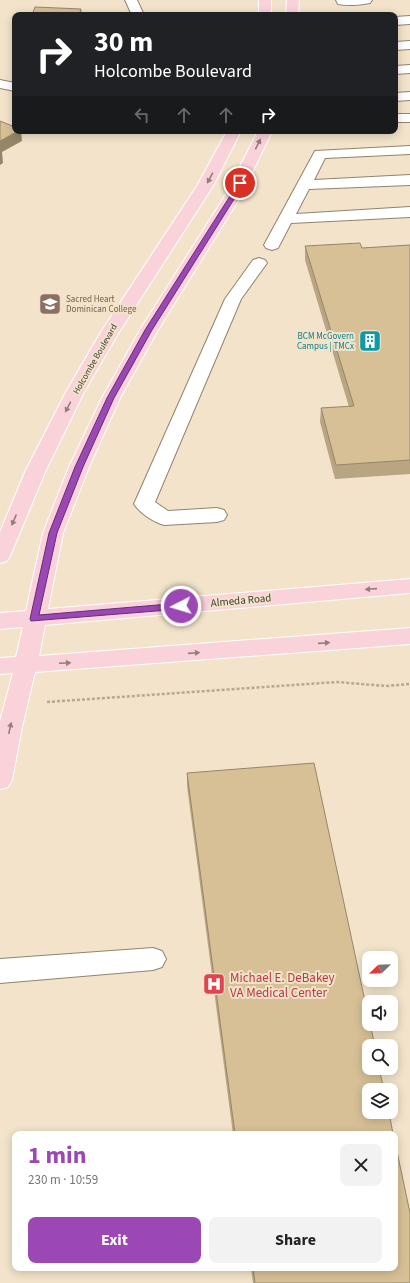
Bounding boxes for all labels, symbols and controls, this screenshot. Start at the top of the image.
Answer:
text: 30 m [94,22,153,62]
icon: right [28,28,80,80]
text: Holcombe Boulevard [94,59,252,84]
icon: left [131,104,153,126]
icon: ahead [173,104,195,126]
icon: ahead [215,104,237,126]
icon: right [257,104,279,126]
one-way arrow [255,138,262,150]
pin [223,166,257,200]
one-way arrow [207,172,213,184]
icon: arrive [229,172,251,194]
school or university icon: Sacred Heart Dominican College [37,291,63,317]
place label: Sacred Heart Dominican College [66,293,137,316]
street label: Holcombe Boulevard [70,322,121,397]
building icon: BCM McGovern Campus | TMCx [357,328,383,354]
place label: BCM McGovern Campus | TMCx [297,330,354,353]
one-way arrow [65,402,71,413]
one-way arrow [11,514,17,526]
position arrow [160,585,202,627]
one-way arrow [365,586,377,593]
street label: Almeda Road [210,590,272,611]
one-way arrow [318,640,330,647]
one-way arrow [188,650,200,657]
one-way arrow [59,660,72,666]
one-way arrow [8,721,14,734]
north arrow [362,951,398,987]
map controls [362,951,398,1119]
place label: Michael E. DeBakey VA Medical Center [230,969,335,1002]
hospital icon: Michael E. DeBakey VA Medical Center [201,971,227,997]
button: sound [362,995,398,1031]
button: search [362,1039,398,1075]
button: layers [362,1083,398,1119]
text: 1 min [28,1138,86,1173]
button: close [340,1144,382,1186]
text: 230 m · 10:59 [28,1171,98,1189]
button: Exit [28,1217,201,1263]
button: Share [209,1217,382,1263]

